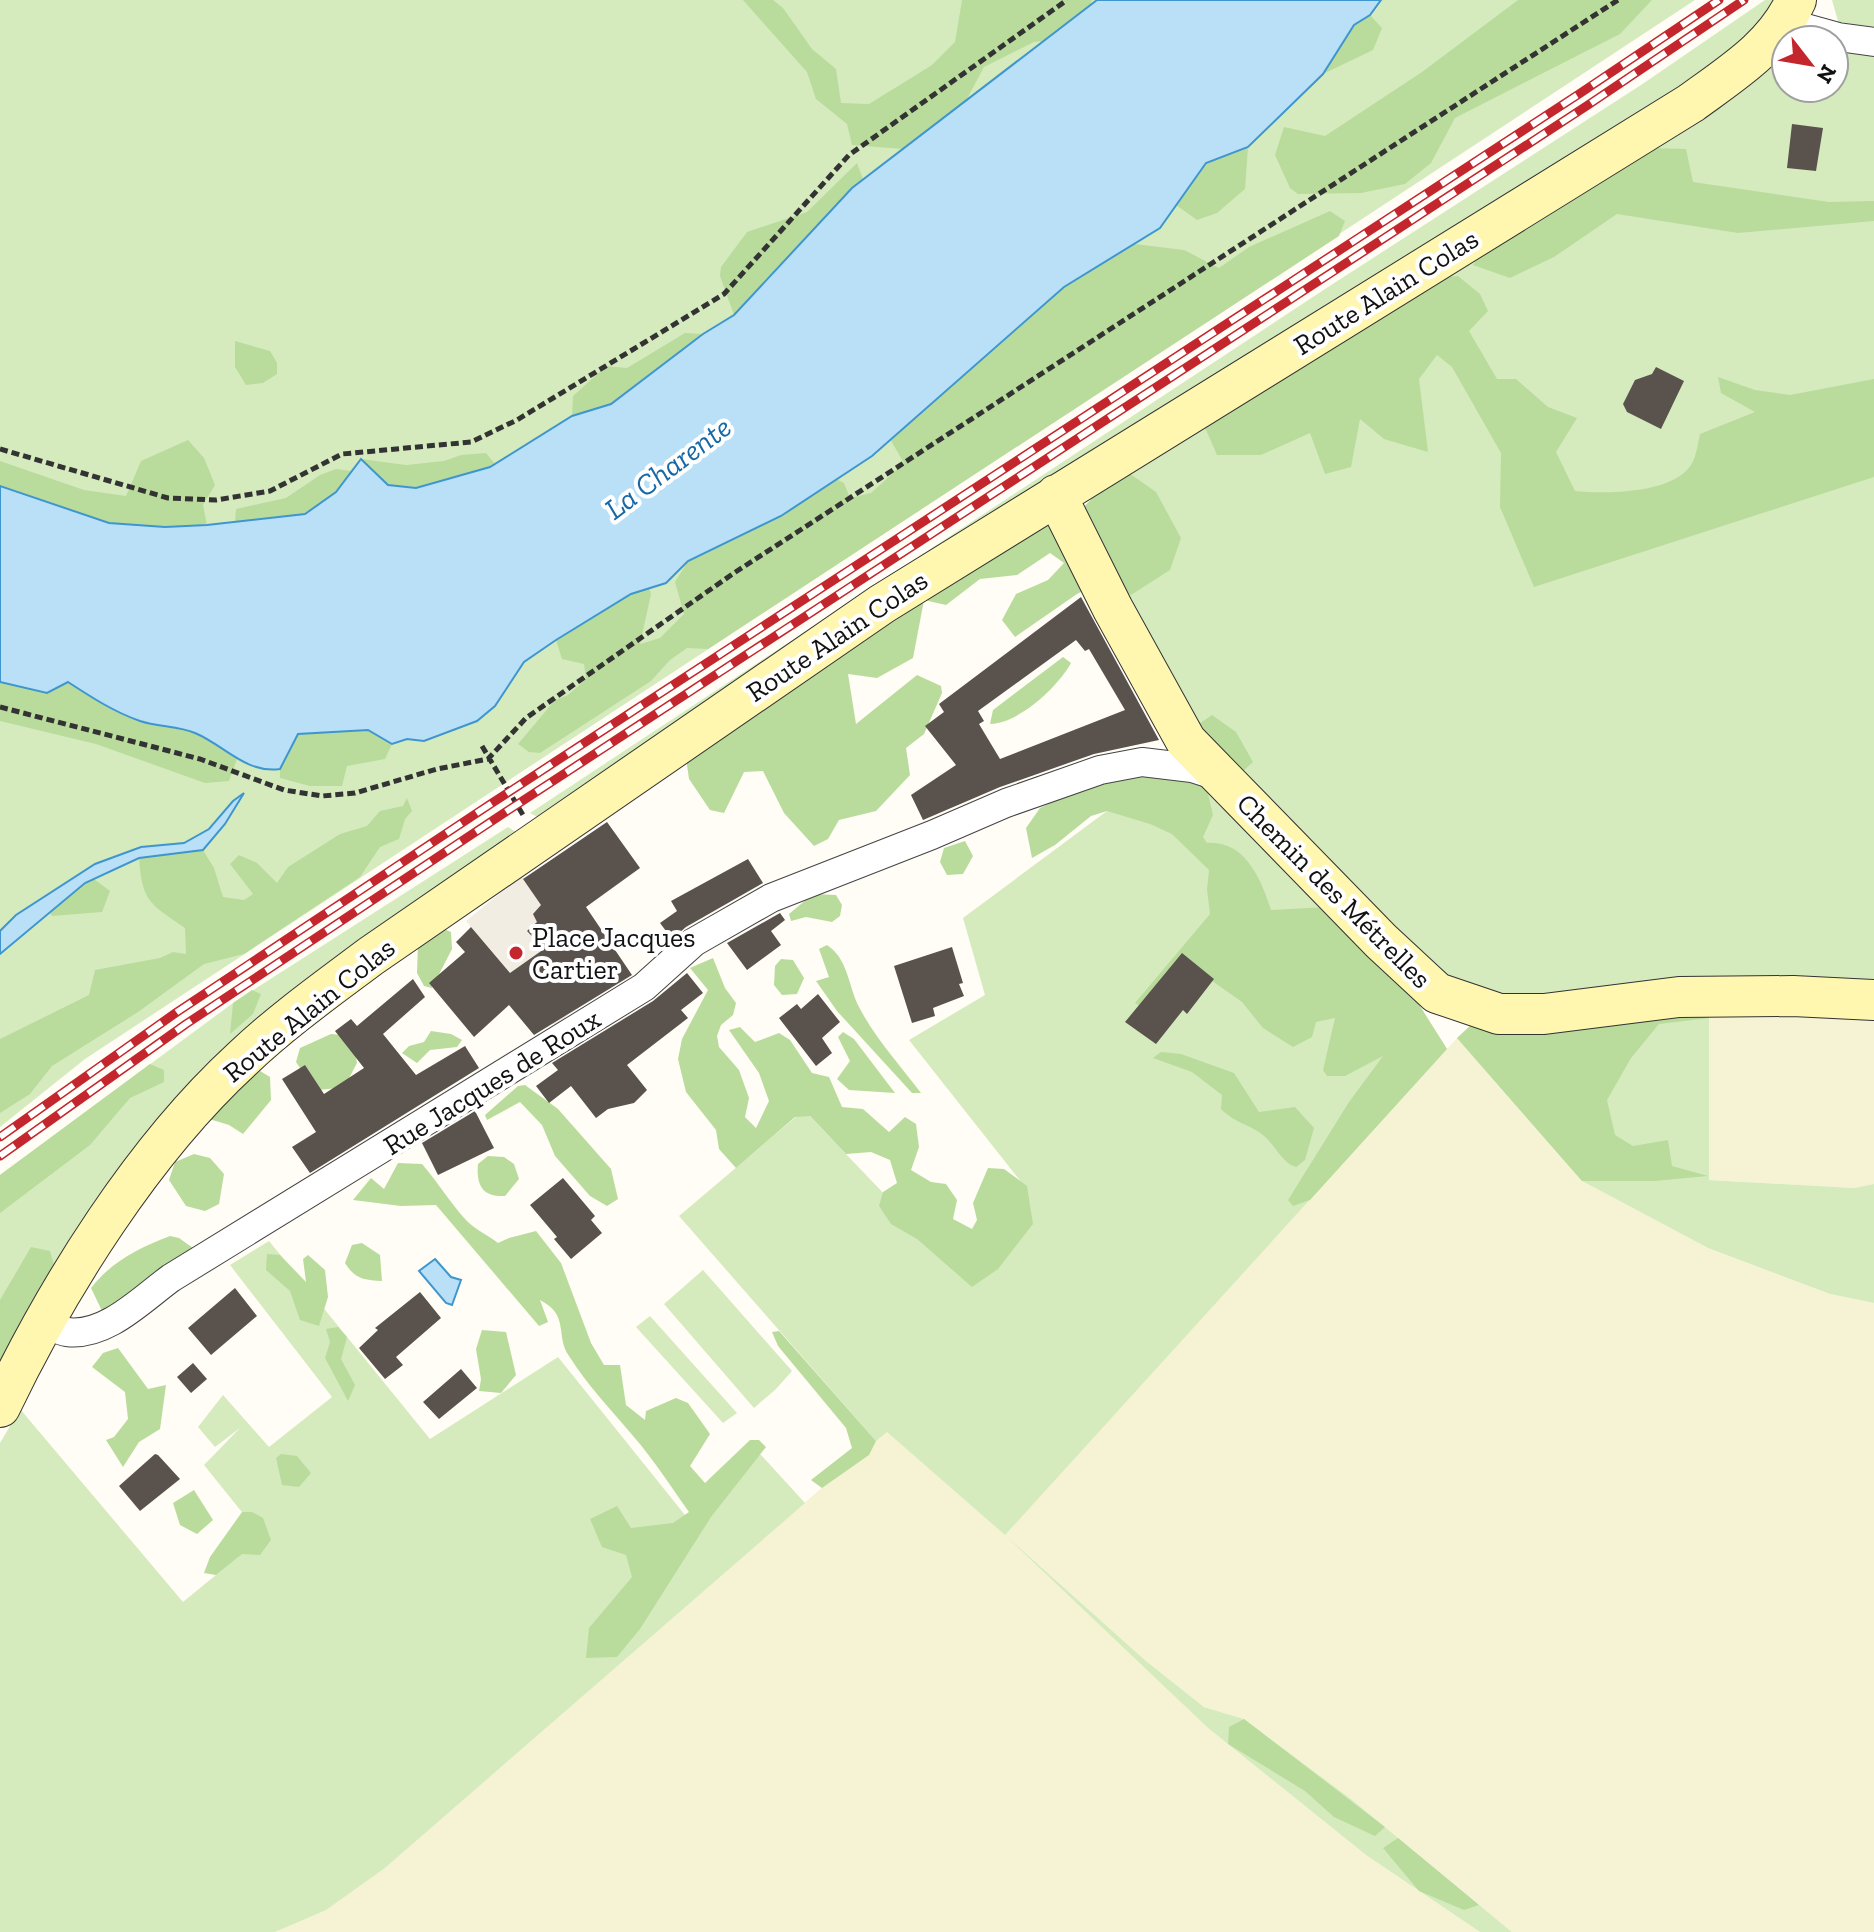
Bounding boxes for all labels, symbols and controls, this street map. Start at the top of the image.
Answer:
north arrow [1770,24,1850,104]
text: N [1811,60,1843,88]
street label: Route Alain Colas [1288,222,1484,362]
water label: La Charente [598,409,738,527]
street label: Route Alain Colas [740,563,934,709]
street label: Chemin des Métrelles [1230,787,1438,995]
place label: Place Jacques Cartier [532,921,696,986]
street label: Route Alain Colas [217,931,401,1089]
marker: Place Jacques Cartier [507,944,525,962]
street label: Rue Jacques de Roux [378,1002,606,1162]

